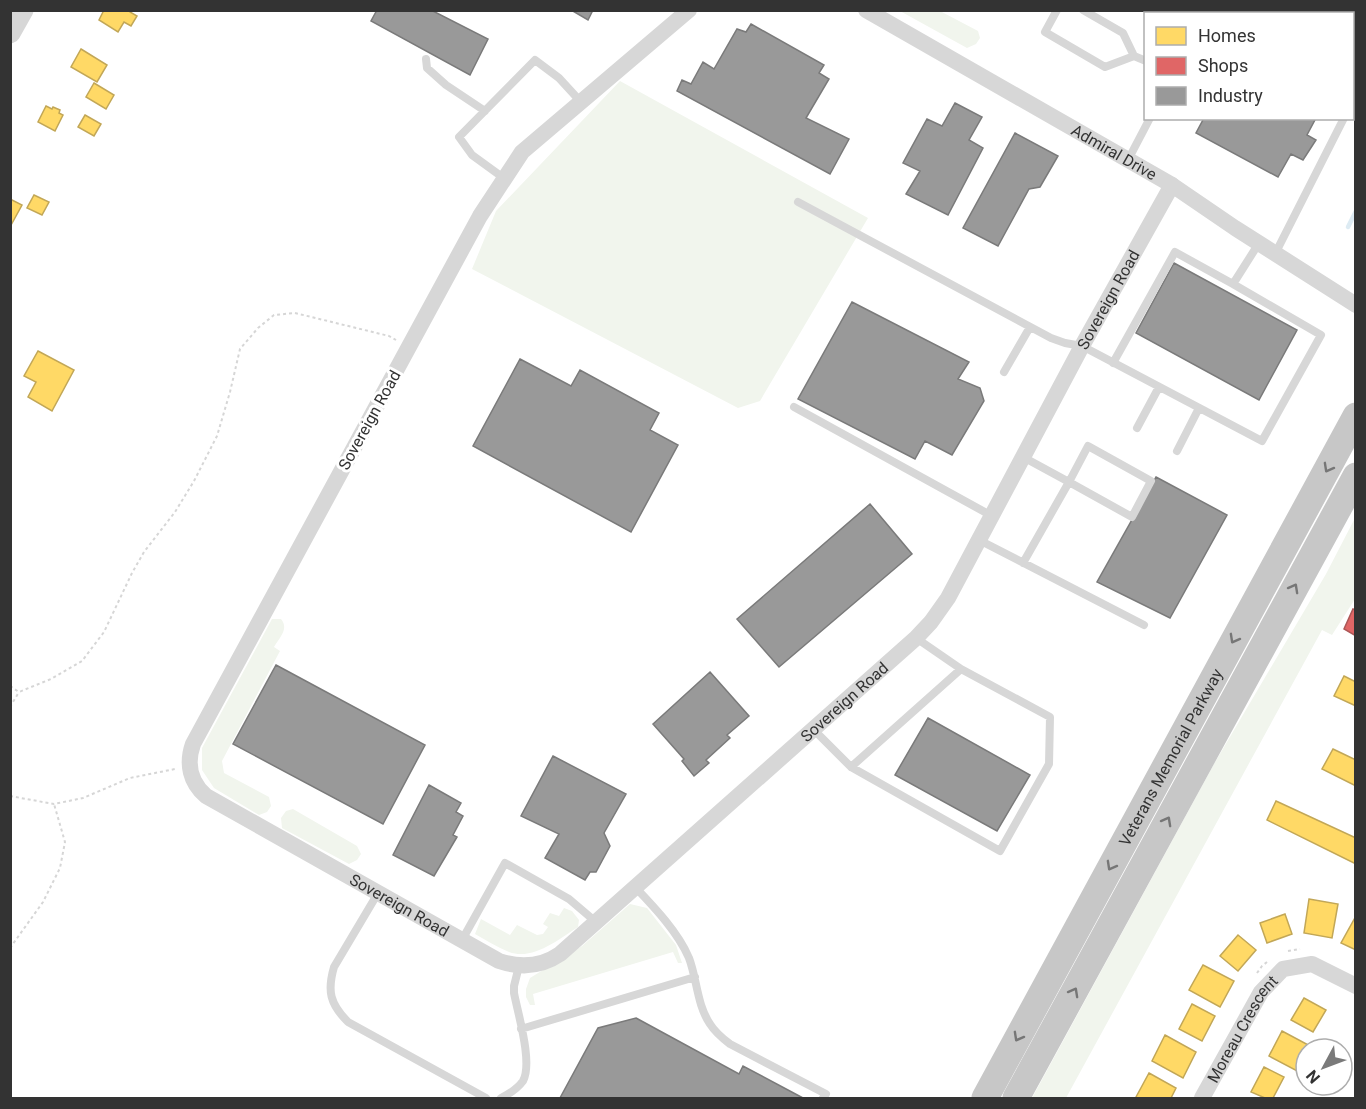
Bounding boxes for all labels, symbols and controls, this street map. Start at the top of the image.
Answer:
legend [1144,12,1354,120]
text: Homes [1198,25,1256,46]
text: Shops [1198,55,1248,76]
text: Industry [1198,85,1263,106]
street label: Admiral Drive [1068,121,1160,184]
street label: Sovereign Road [1073,247,1144,353]
street label: Sovereign Road [334,367,405,473]
one-way arrow [1324,462,1335,472]
one-way arrow [1287,584,1298,595]
one-way arrow [1230,633,1241,643]
street label: Sovereign Road [797,658,892,746]
street label: Veterans Memorial Parkway [1115,665,1227,849]
one-way arrow [1160,816,1171,827]
one-way arrow [1107,860,1118,870]
street label: Sovereign Road [346,870,452,941]
street label: Moreau Crescent [1203,972,1282,1086]
one-way arrow [1067,988,1078,998]
one-way arrow [1014,1031,1025,1041]
north arrow [1294,1037,1354,1097]
text: N [1302,1066,1324,1087]

